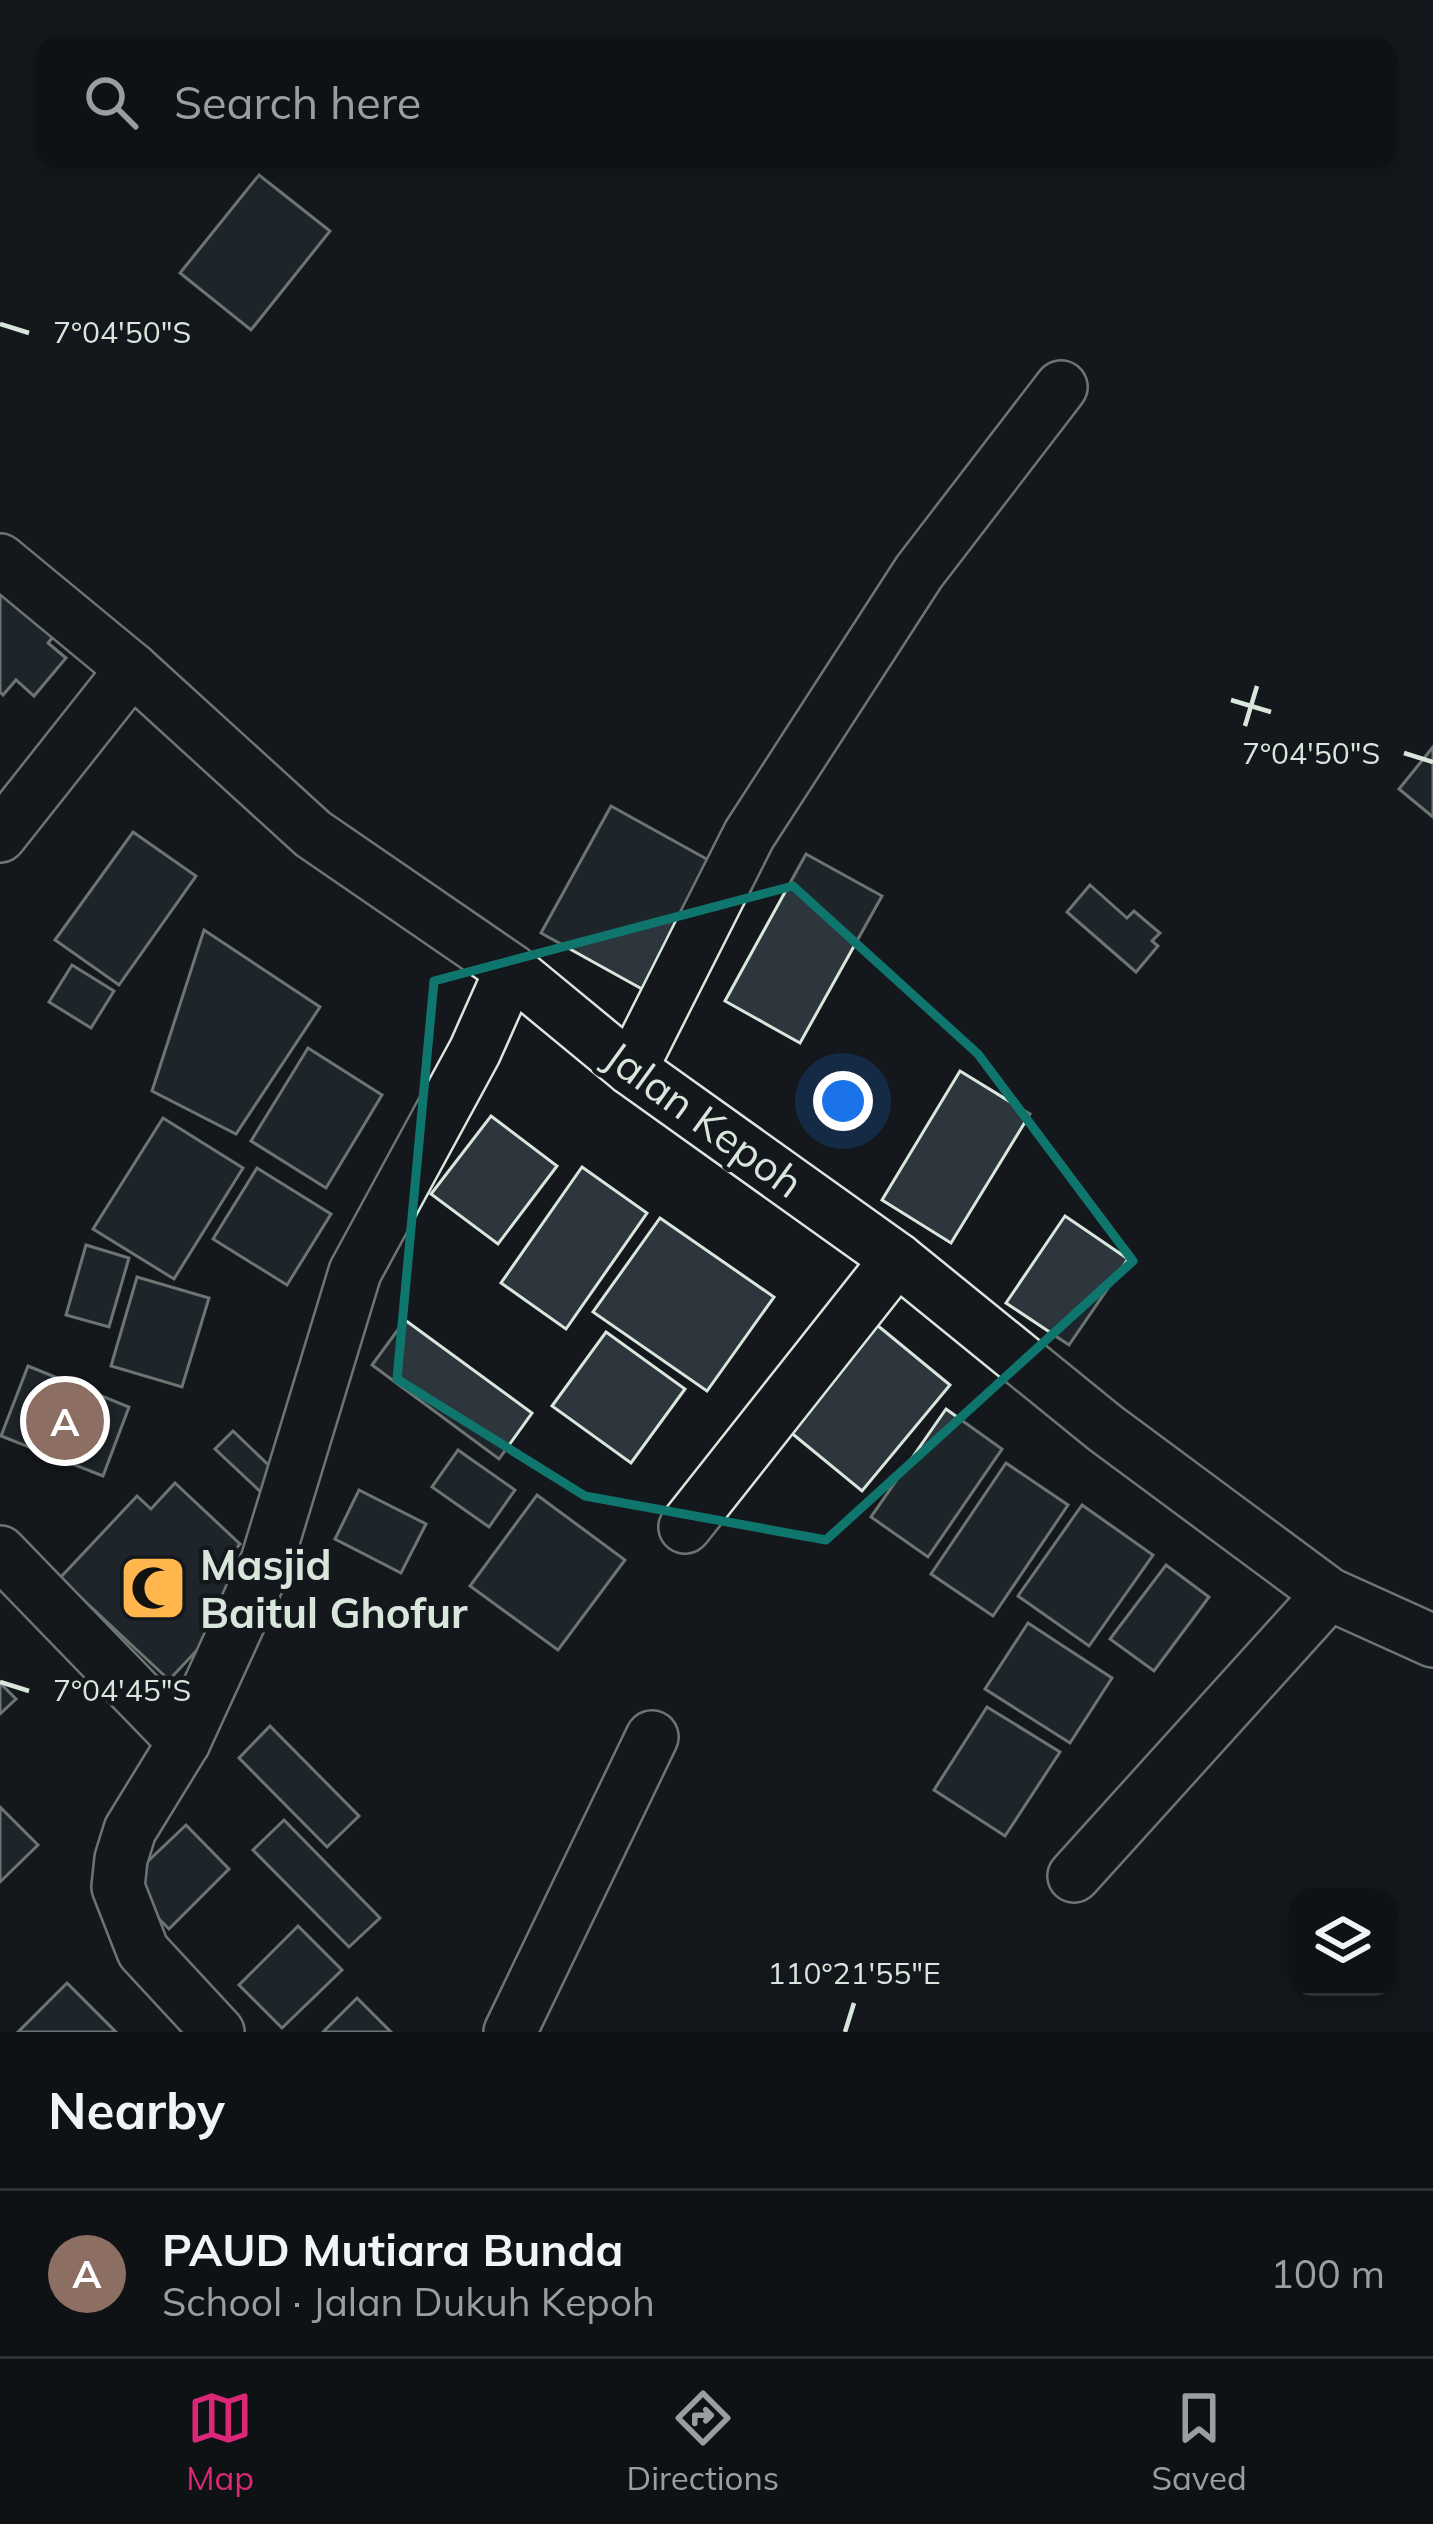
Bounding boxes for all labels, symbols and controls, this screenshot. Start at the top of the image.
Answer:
search box [36,36,1397,168]
icon: search [78,69,144,135]
text: Search here [174,74,421,130]
text: 7°04'50"S [53,313,191,351]
text: 7°04'50"S [1242,734,1380,772]
street label: Jalan Kepoh [594,1029,814,1209]
your location [813,1071,873,1131]
pin: A [26,1376,104,1466]
place label: Masjid Baitul Ghofur [200,1538,468,1639]
mosque icon: Masjid Baitul Ghofur [118,1553,188,1623]
text: 7°04'45"S [53,1671,191,1709]
map controls [1289,1888,1397,1996]
button: layers [1289,1888,1397,1996]
text: 110°21'55"E [767,1954,941,1992]
text: Nearby [48,2078,225,2142]
text: PAUD Mutiara Bunda [162,2221,623,2277]
text: A [72,2249,102,2298]
text: 100 m [1270,2249,1385,2298]
text: School · Jalan Dukuh Kepoh [162,2277,655,2326]
tab: Map [186,2385,254,2498]
tab: Directions [627,2385,779,2498]
tab: Saved [1152,2385,1247,2498]

